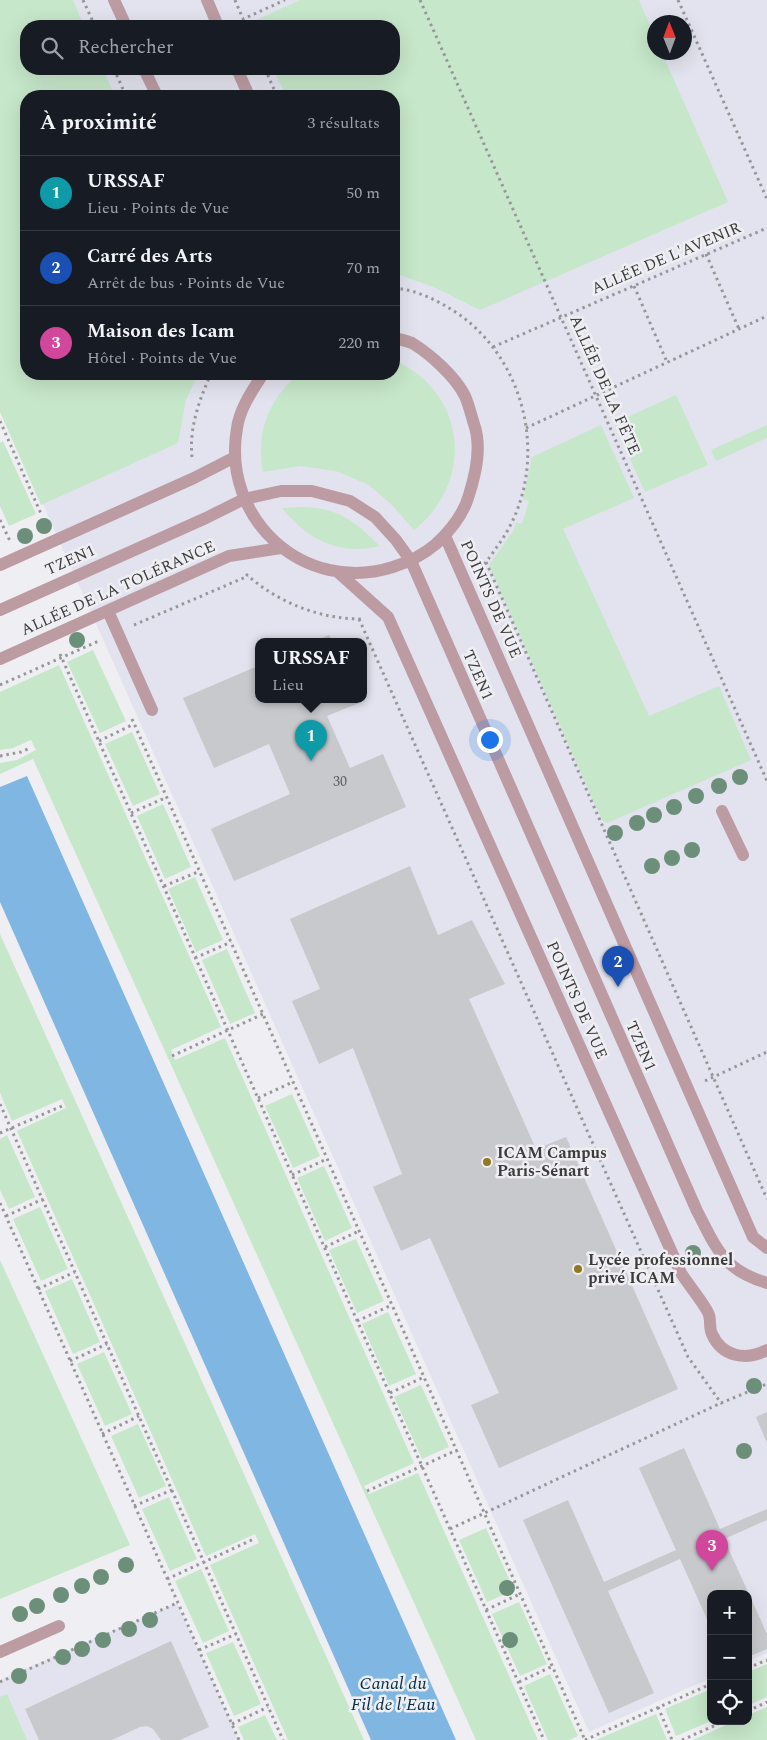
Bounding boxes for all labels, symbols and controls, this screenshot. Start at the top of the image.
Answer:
north arrow [647,15,692,60]
search box [20,20,400,75]
text: Rechercher [78,33,174,62]
icon: search [38,34,66,62]
text: À proximité [40,107,157,139]
text: 3 résultats [307,111,380,135]
text: URSSAF [87,167,165,196]
text: 1 [52,181,60,205]
text: 50 m [346,181,380,205]
text: Lieu · Points de Vue [87,196,229,220]
street label: ALLÉE DE L'AVENIR [588,216,745,300]
text: Carré des Arts [87,242,213,271]
text: 2 [52,256,60,280]
text: 70 m [346,256,380,280]
text: Arrêt de bus · Points de Vue [87,271,285,295]
street label: ALLÉE DE LA FÊTE [563,311,647,459]
text: Maison des Icam [87,317,235,346]
text: 3 [52,331,60,355]
text: 220 m [338,331,380,355]
text: Hôtel · Points de Vue [87,346,237,370]
street label: ALLÉE DE LA TOLÉRANCE [17,534,219,642]
street label: POINTS DE VUE [454,536,528,662]
street label: TZEN1 [41,538,99,582]
popup [255,638,367,703]
text: URSSAF [272,644,350,673]
street label: TZEN1 [456,646,500,704]
text: Lieu [272,673,304,697]
pin: 1 [295,720,327,761]
your location [477,727,503,753]
house number: 30 [333,771,347,792]
street label: POINTS DE VUE [540,937,614,1063]
pin: 2 [602,946,634,987]
street label: TZEN1 [619,1017,663,1075]
place label: ICAM Campus Paris-Sénart [497,1141,607,1183]
marker: ICAM Campus Paris-Sénart [481,1156,493,1168]
place label: Lycée professionnel privé ICAM [588,1248,733,1290]
marker: Lycée professionnel privé ICAM [572,1263,584,1275]
pin: 3 [696,1530,728,1571]
map controls [707,1590,752,1725]
button: + [707,1590,752,1635]
button: − [707,1635,752,1680]
water label: Canal du Fil de l'Eau [351,1670,436,1718]
button: locate [707,1680,752,1725]

